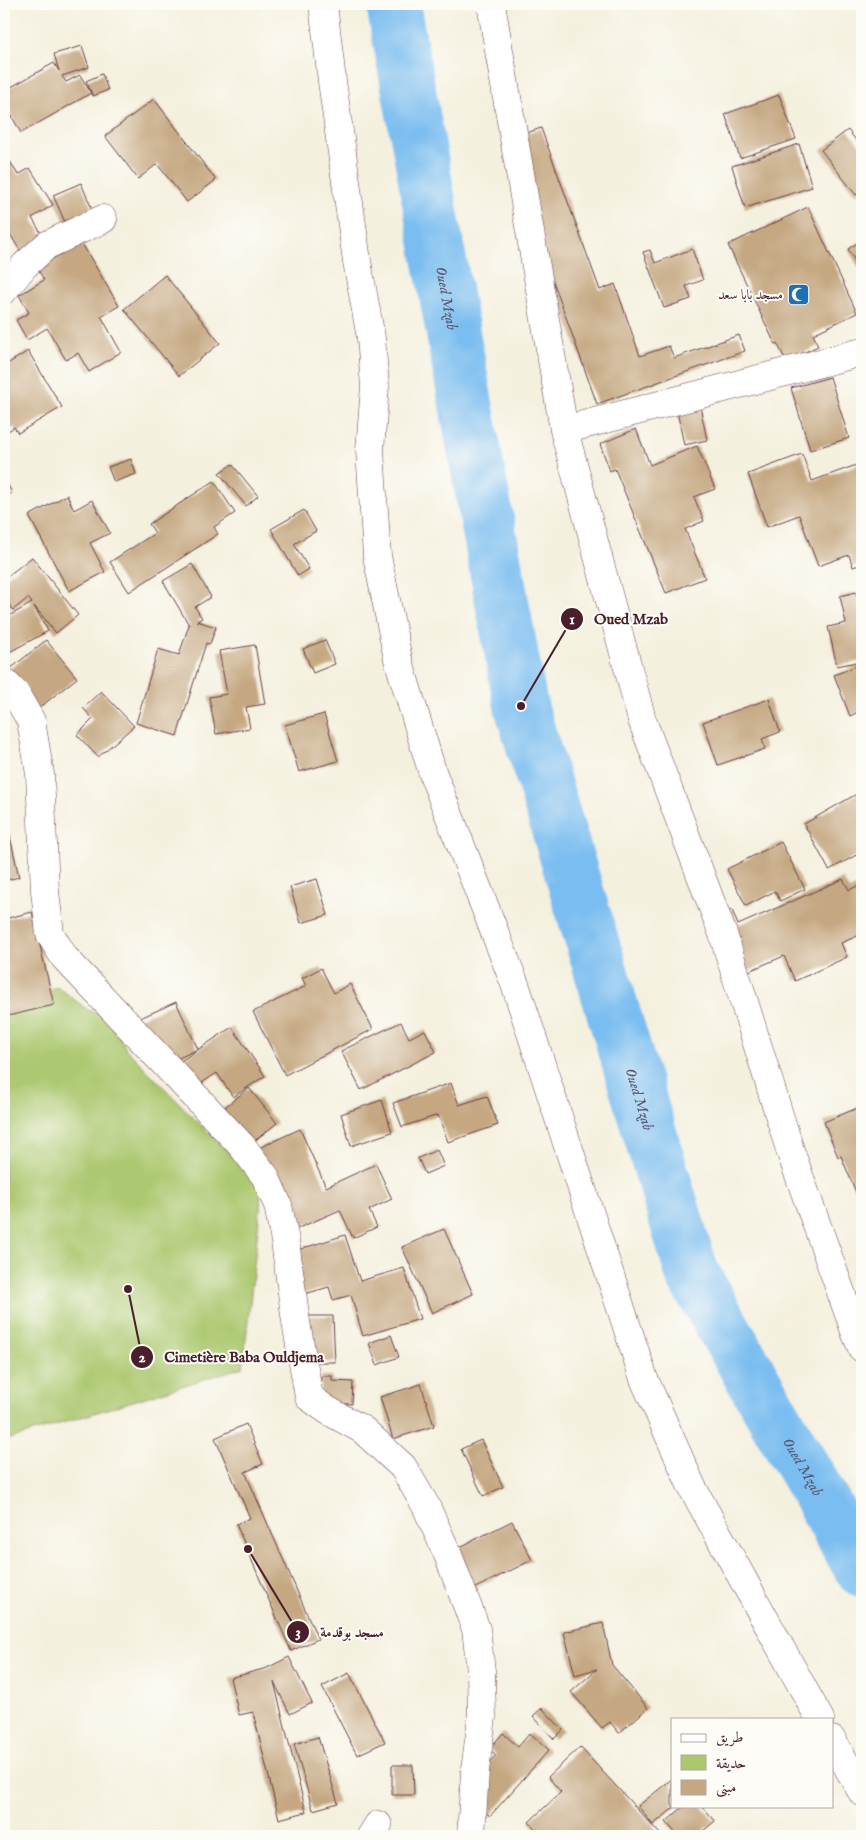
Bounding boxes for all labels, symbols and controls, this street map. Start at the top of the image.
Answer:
water label: Oued Mzab [431,265,461,332]
mosque icon: مسجد بابا سعد [787,282,811,306]
place label: مسجد بابا سعد [718,286,783,304]
callout: Oued Mzab [559,604,678,634]
text: 1 [569,610,575,629]
text: Oued Mzab [594,610,668,629]
water label: Oued Mzab [621,1066,657,1133]
callout: Cimetière Baba Ouldjema [130,1342,334,1372]
text: 2 [138,1348,146,1367]
text: Cimetière Baba Ouldjema [164,1348,324,1367]
water label: Oued Mzab [778,1434,827,1500]
callout: مسجد بوقدمة [285,1617,394,1647]
text: 3 [295,1623,301,1642]
text: مسجد بوقدمة [320,1623,384,1642]
legend [671,1718,834,1808]
text: طريق [716,1728,743,1747]
text: حديقة [716,1754,746,1773]
text: مبنى [716,1778,736,1798]

